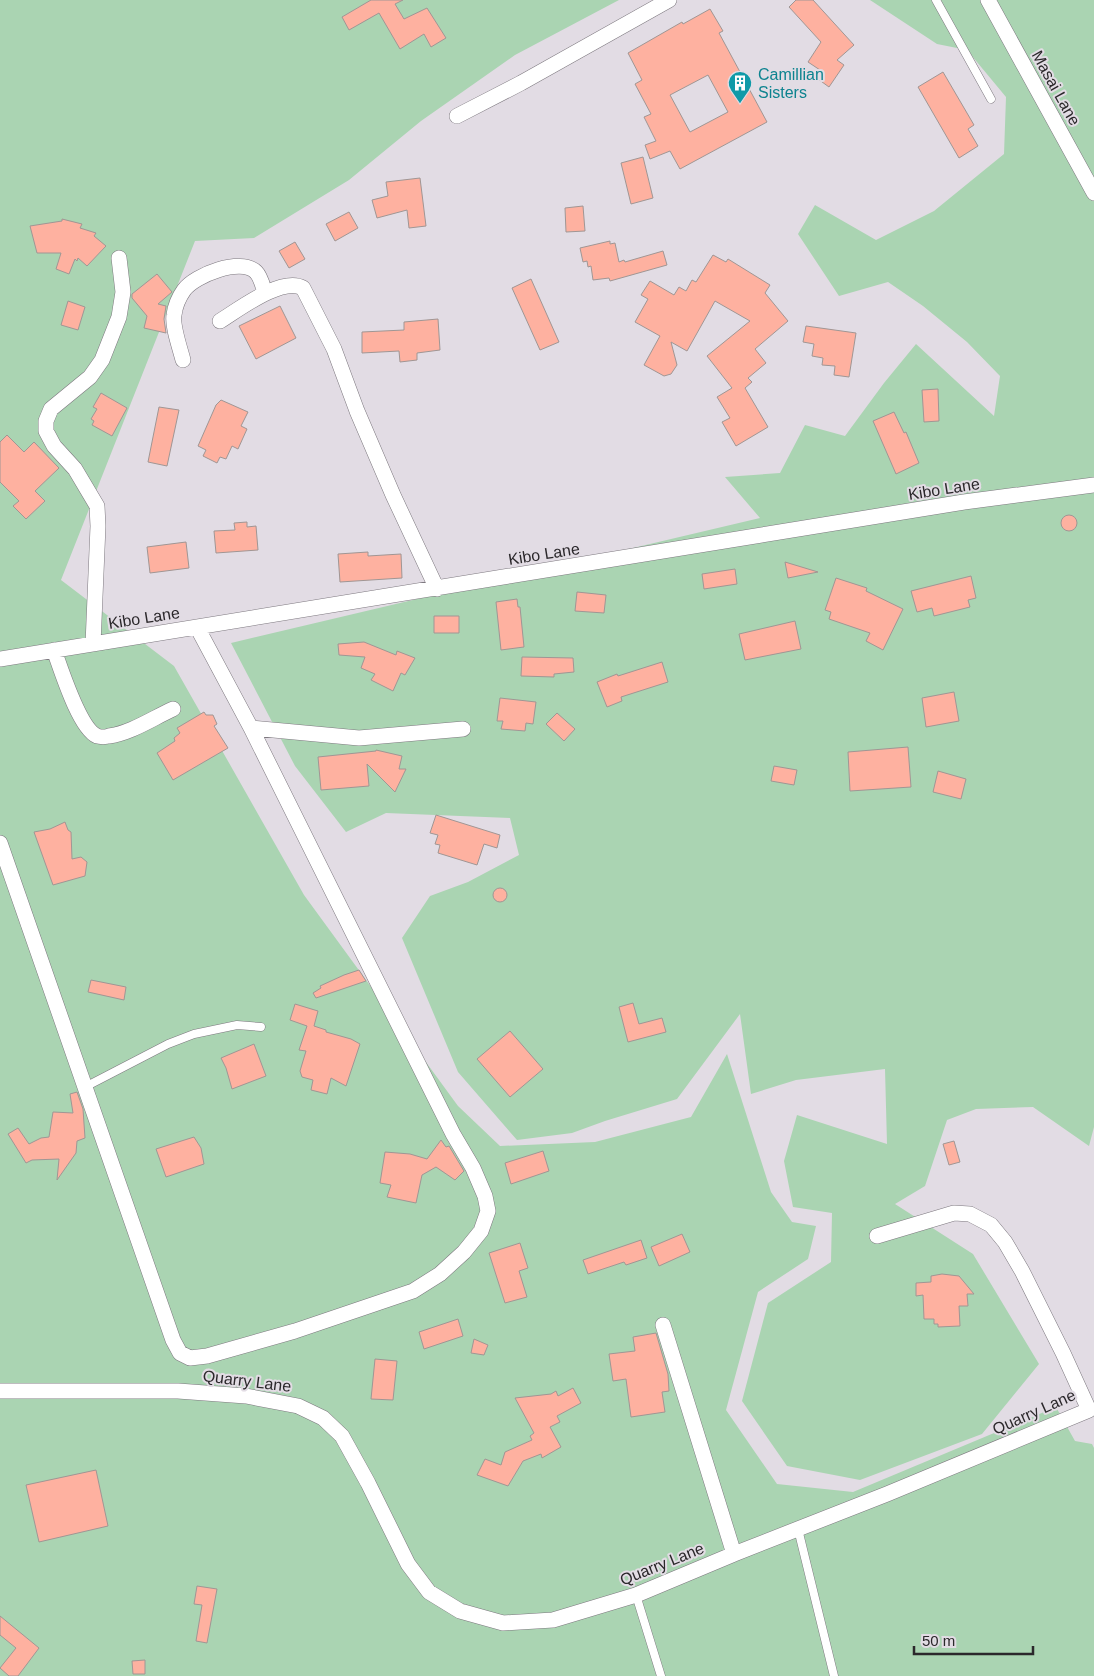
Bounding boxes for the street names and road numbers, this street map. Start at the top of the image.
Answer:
street label: Masai Lane [1029,48,1084,128]
street label: Kibo Lane [907,475,981,503]
street label: Kibo Lane [507,540,581,568]
street label: Kibo Lane [107,604,181,632]
street label: Quarry Lane [202,1367,292,1395]
street label: Quarry Lane [990,1386,1078,1438]
street label: Quarry Lane [618,1539,707,1589]

